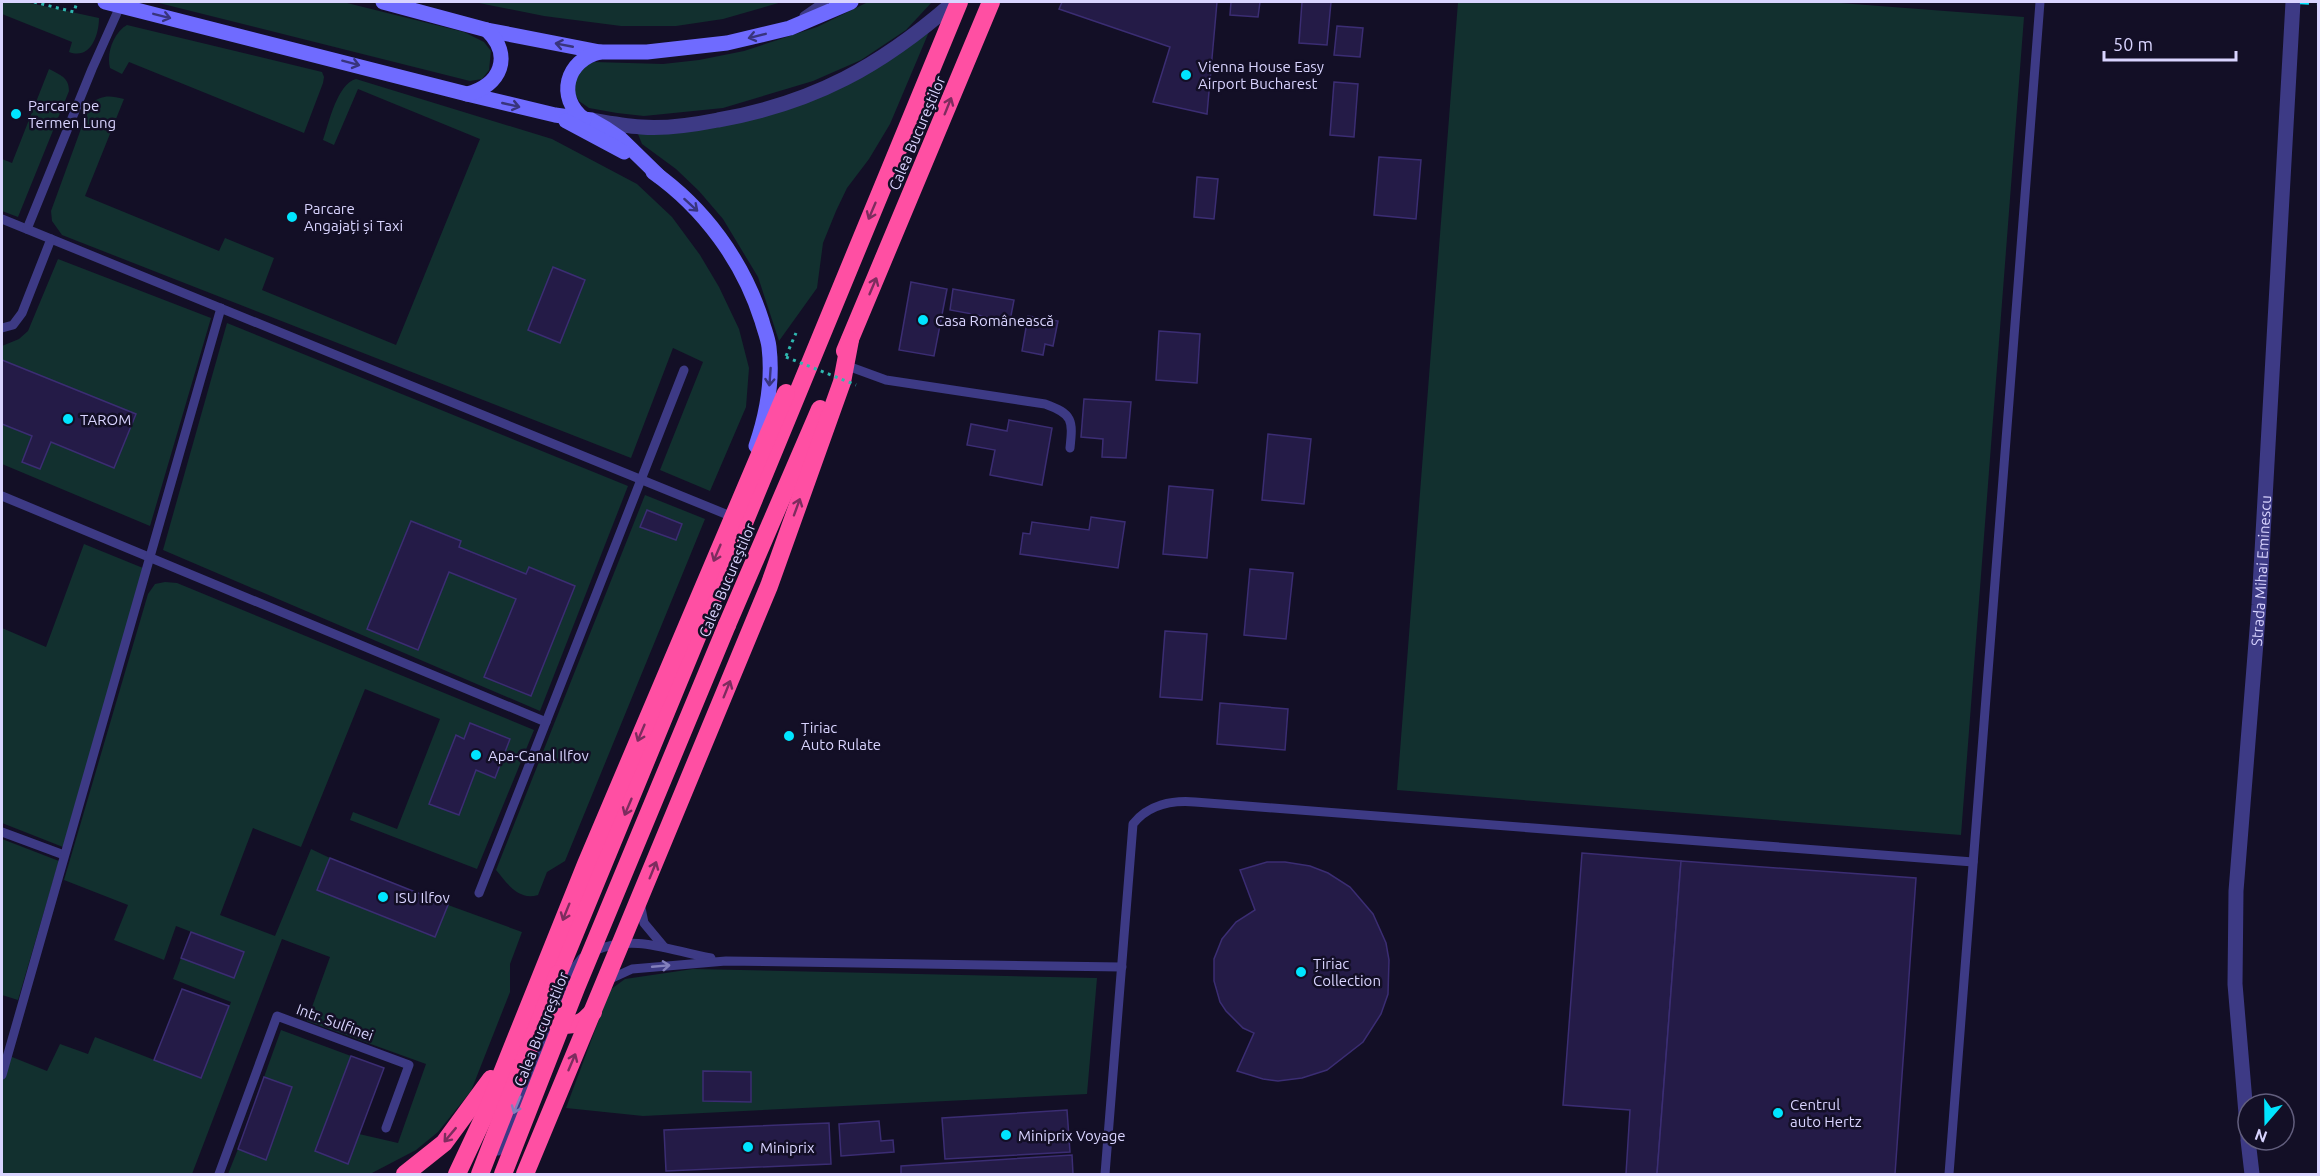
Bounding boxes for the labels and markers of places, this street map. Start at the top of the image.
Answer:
place label: Vienna House Easy Airport Bucharest [1198,58,1324,92]
marker: Vienna House Easy Airport Bucharest [1179,68,1193,82]
place label: Parcare pe Termen Lung [28,97,116,131]
marker: Parcare pe Termen Lung [9,107,23,121]
place label: Parcare Angajați și Taxi [304,200,403,234]
marker: Parcare Angajați și Taxi [285,210,299,224]
place label: Casa Românească [935,312,1054,329]
marker: Casa Românească [916,313,930,327]
place label: TAROM [80,411,131,428]
marker: TAROM [61,412,75,426]
place label: Țiriac Auto Rulate [801,719,881,753]
marker: Țiriac Auto Rulate [782,729,796,743]
place label: Apa-Canal Ilfov [488,747,589,764]
marker: Apa-Canal Ilfov [469,748,483,762]
place label: ISU Ilfov [395,889,451,906]
marker: ISU Ilfov [376,890,390,904]
place label: Țiriac Collection [1313,955,1381,989]
marker: Țiriac Collection [1294,965,1308,979]
place label: Centrul auto Hertz [1790,1096,1862,1130]
marker: Centrul auto Hertz [1771,1106,1785,1120]
place label: Miniprix Voyage [1018,1127,1126,1144]
marker: Miniprix Voyage [999,1128,1013,1142]
place label: Miniprix [760,1139,815,1156]
marker: Miniprix [741,1140,755,1154]

